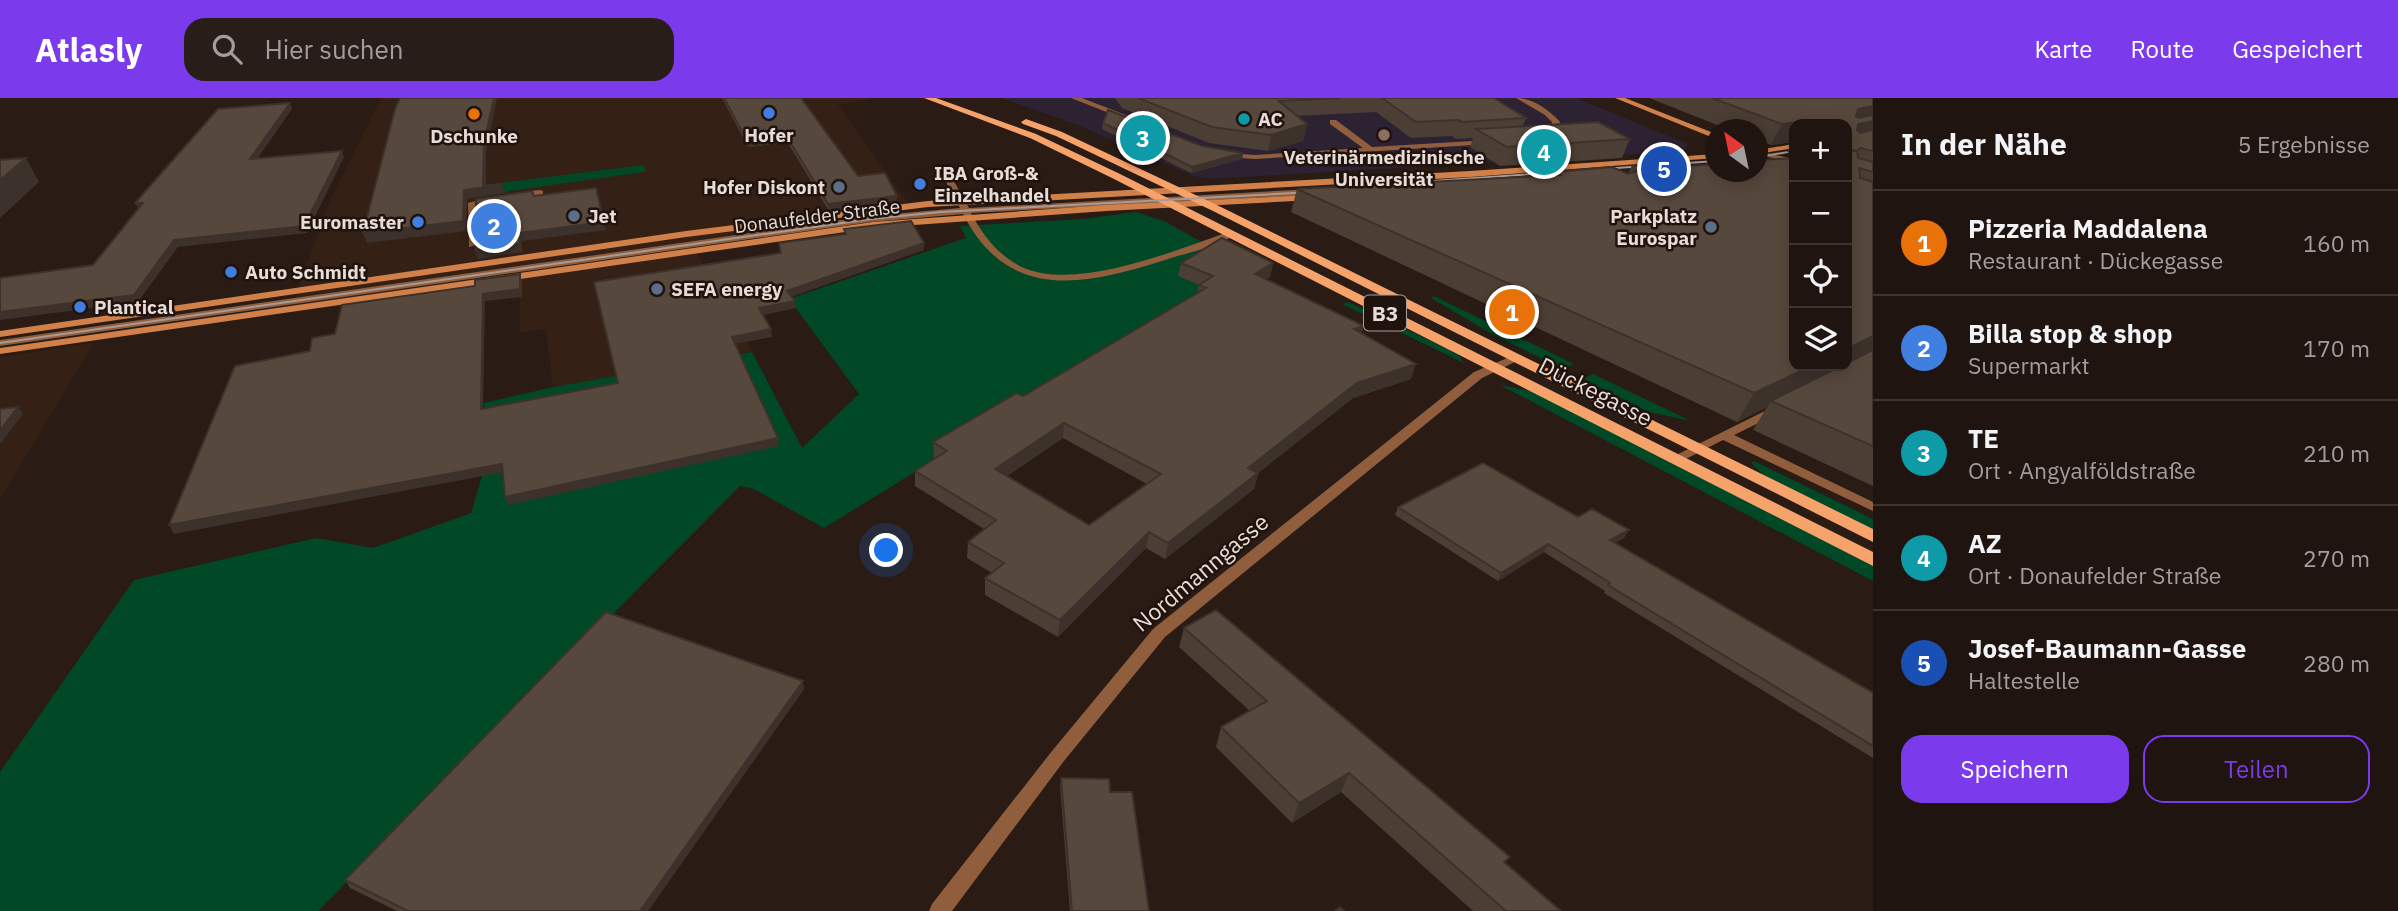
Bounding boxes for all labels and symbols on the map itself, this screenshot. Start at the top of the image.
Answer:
marker: Hofer [761,105,777,121]
marker: Dschunke [466,106,482,122]
place label: AC [1258,107,1283,131]
marker: AC [1236,111,1252,127]
pin: 3 [1120,112,1166,164]
north arrow [1705,119,1768,182]
place label: Hofer [744,123,794,147]
place label: Dschunke [430,124,518,148]
pin: 4 [1521,126,1567,178]
marker: Veterinärmedizinische Universität [1376,127,1392,143]
pin: 5 [1641,143,1687,195]
place label: Veterinärmedizinische Universität [1283,145,1485,191]
place label: IBA Groß-& Einzelhandel [934,161,1050,207]
place label: Hofer Diskont [703,175,825,199]
marker: IBA Groß-& Einzelhandel [912,176,928,192]
marker: Hofer Diskont [831,179,847,195]
street label: Donaufelder Straße [733,194,901,238]
pin: 2 [471,200,517,252]
place label: Jet [588,204,617,228]
place label: Parkplatz Eurospar [1610,204,1697,250]
marker: Jet [566,208,582,224]
place label: Euromaster [300,210,404,234]
marker: Euromaster [410,214,426,230]
marker: Parkplatz Eurospar [1703,219,1719,235]
place label: Auto Schmidt [245,260,366,284]
marker: Auto Schmidt [223,264,239,280]
place label: SEFA energy [671,277,783,301]
marker: SEFA energy [649,281,665,297]
pin: 1 [1489,286,1535,338]
place label: Plantical [94,295,174,319]
road number: B3 [1364,296,1406,330]
marker: Plantical [72,299,88,315]
street label: Dückegasse [1534,350,1658,432]
street label: Nordmanngasse [1126,506,1274,638]
your location [869,533,903,567]

